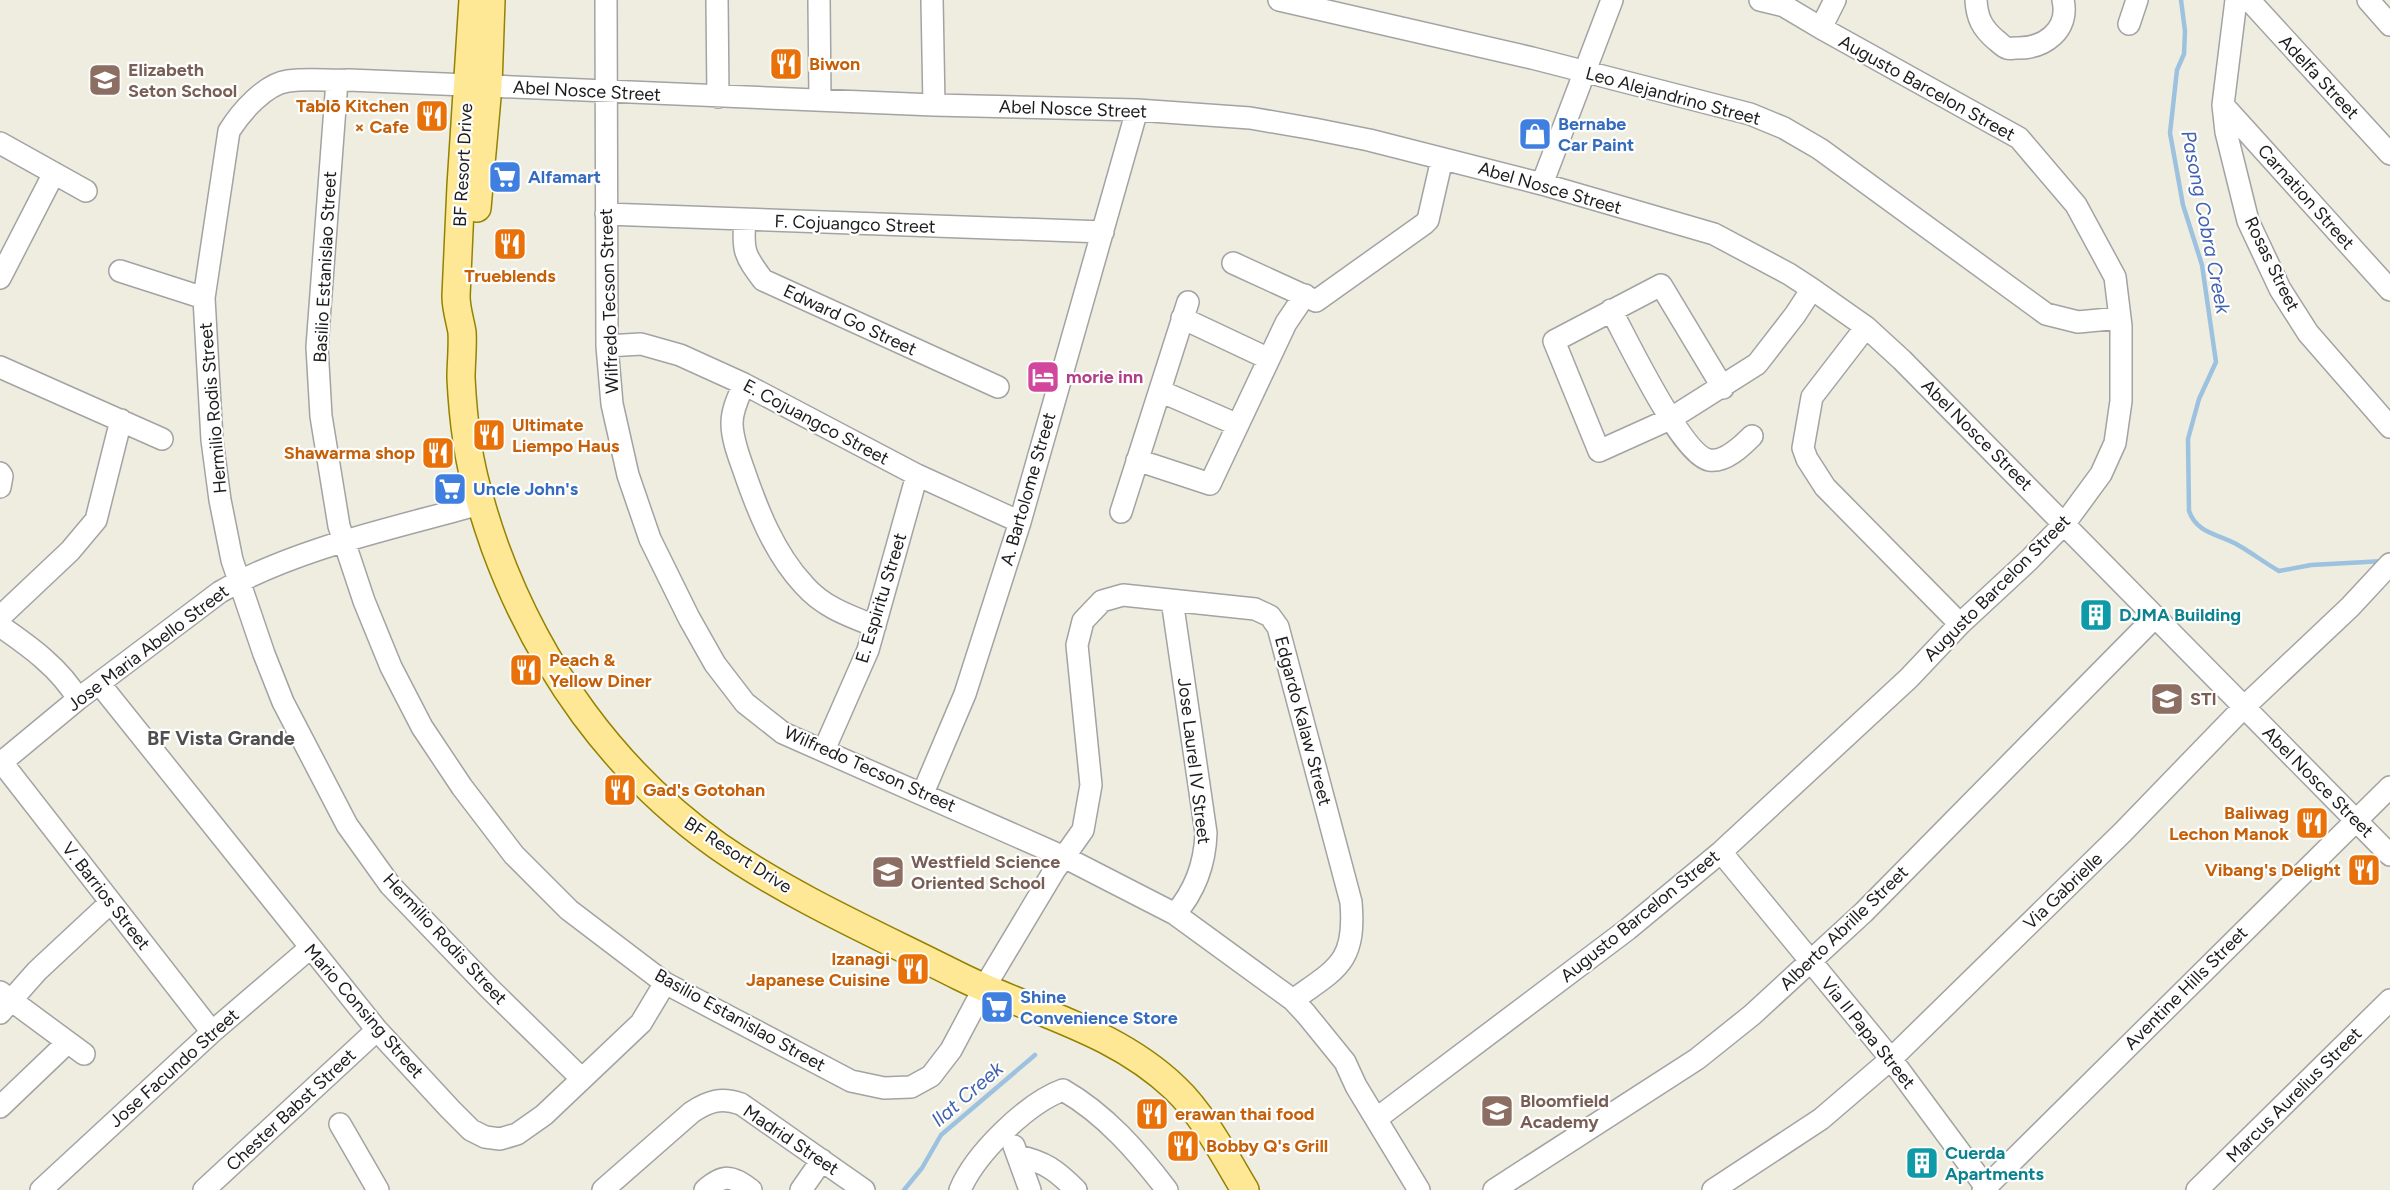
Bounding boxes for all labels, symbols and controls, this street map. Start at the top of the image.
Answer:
street label: Augusto Barcelon Street [1835,30,2019,146]
street label: Adelfa Street [2274,30,2364,124]
restaurant icon: Biwon [768,46,804,82]
place label: Biwon [809,53,860,75]
place label: Elizabeth Seton School [128,59,237,102]
school or university icon: Elizabeth Seton School [87,62,123,98]
street label: Leo Alejandrino Street [1583,62,1763,130]
street label: Abel Nosce Street [512,76,662,106]
place label: Tablō Kitchen × Cafe [296,95,409,138]
street label: Abel Nosce Street [999,95,1148,123]
restaurant icon: Tablō Kitchen × Cafe [414,98,450,134]
street label: BF Resort Drive [449,102,477,228]
place label: Bernabe Car Paint [1558,113,1634,156]
shop icon: Bernabe Car Paint [1517,116,1553,152]
water label: Pasong Cobra Creek [2176,128,2236,317]
street label: Carnation Street [2253,140,2359,254]
street label: Abel Nosce Street [1476,157,1624,219]
supermarket icon: Alfamart [487,159,523,195]
place label: Alfamart [528,166,601,188]
street label: Basilio Estanislao Street [309,170,341,363]
street label: Wilfredo Tecson Street [595,208,623,394]
street label: F. Cojuangco Street [774,210,936,238]
street label: Rosas Street [2240,213,2304,315]
restaurant icon: Trueblends [492,226,528,262]
place label: Trueblends [464,265,556,287]
street label: Edward Go Street [780,280,920,361]
street label: Hermilio Rodis Street [195,321,231,494]
hotel icon: morie inn [1025,359,1061,395]
place label: morie inn [1066,366,1143,388]
street label: E. Cojuangco Street [739,374,893,470]
street label: Abel Nosce Street [1917,375,2037,495]
street label: A. Bartolome Street [996,410,1060,568]
place label: Ultimate Liempo Haus [512,414,620,457]
restaurant icon: Ultimate Liempo Haus [471,417,507,453]
restaurant icon: Shawarma shop [420,435,456,471]
place label: Shawarma shop [284,442,415,464]
supermarket icon: Uncle John's [432,471,468,507]
place label: Uncle John's [473,478,579,500]
street label: Augusto Barcelon Street [1919,510,2075,666]
street label: E. Espiritu Street [851,530,911,666]
street label: Jose Maria Abello Street [63,580,233,716]
building icon: DJMA Building [2078,597,2114,633]
place label: DJMA Building [2119,604,2241,626]
street label: Edgardo Kalaw Street [1270,634,1336,808]
place label: Peach & Yellow Diner [549,649,652,692]
restaurant icon: Peach & Yellow Diner [508,652,544,688]
street label: Jose Laurel IV Street [1173,677,1215,846]
school or university icon: STI [2149,681,2185,717]
place label: STI [2190,688,2217,710]
street label: Wilfredo Tecson Street [781,721,959,817]
street label: Abel Nosce Street [2258,722,2378,842]
district label: BF Vista Grande [147,726,295,750]
restaurant icon: Gad's Gotohan [602,772,638,808]
place label: Gad's Gotohan [643,779,765,801]
place label: Baliwag Lechon Manok [2169,802,2289,845]
restaurant icon: Baliwag Lechon Manok [2294,805,2330,841]
street label: BF Resort Drive [680,812,796,898]
street label: V. Barrios Street [57,838,155,954]
street label: Augusto Barcelon Street [1556,845,1724,987]
street label: Via Gabrielle [2019,848,2107,934]
place label: Westfield Science Oriented School [911,851,1060,894]
restaurant icon: Vibang's Delight [2346,852,2382,888]
school or university icon: Westfield Science Oriented School [870,854,906,890]
place label: Vibang's Delight [2205,859,2341,881]
street label: Alberto Abrille Street [1775,861,1913,995]
street label: Hermilio Rodis Street [378,869,512,1009]
street label: Aventine Hills Street [2120,922,2252,1054]
street label: Mario Consing Street [300,939,429,1083]
place label: Izanagi Japanese Cuisine [746,948,890,991]
restaurant icon: Izanagi Japanese Cuisine [895,951,931,987]
street label: Basilio Estanislao Street [651,964,829,1076]
street label: Via Il Papa Street [1816,973,1920,1094]
place label: Shine Convenience Store [1020,986,1178,1029]
supermarket icon: Shine Convenience Store [979,989,1015,1025]
street label: Jose Facundo Street [105,1004,244,1132]
street label: Marcus Aurelius Street [2222,1023,2366,1167]
street label: Chester Babst Street [222,1044,360,1176]
water label: Ilat Creek [926,1056,1009,1132]
place label: Bloomfield Academy [1520,1090,1609,1133]
school or university icon: Bloomfield Academy [1479,1093,1515,1129]
restaurant icon: erawan thai food [1134,1096,1170,1132]
street label: Madrid Street [739,1100,843,1180]
place label: erawan thai food [1175,1103,1315,1125]
restaurant icon: Bobby Q's Grill [1165,1128,1201,1164]
place label: Bobby Q's Grill [1206,1135,1328,1157]
place label: Cuerda Apartments [1945,1142,2044,1185]
building icon: Cuerda Apartments [1904,1145,1940,1181]

